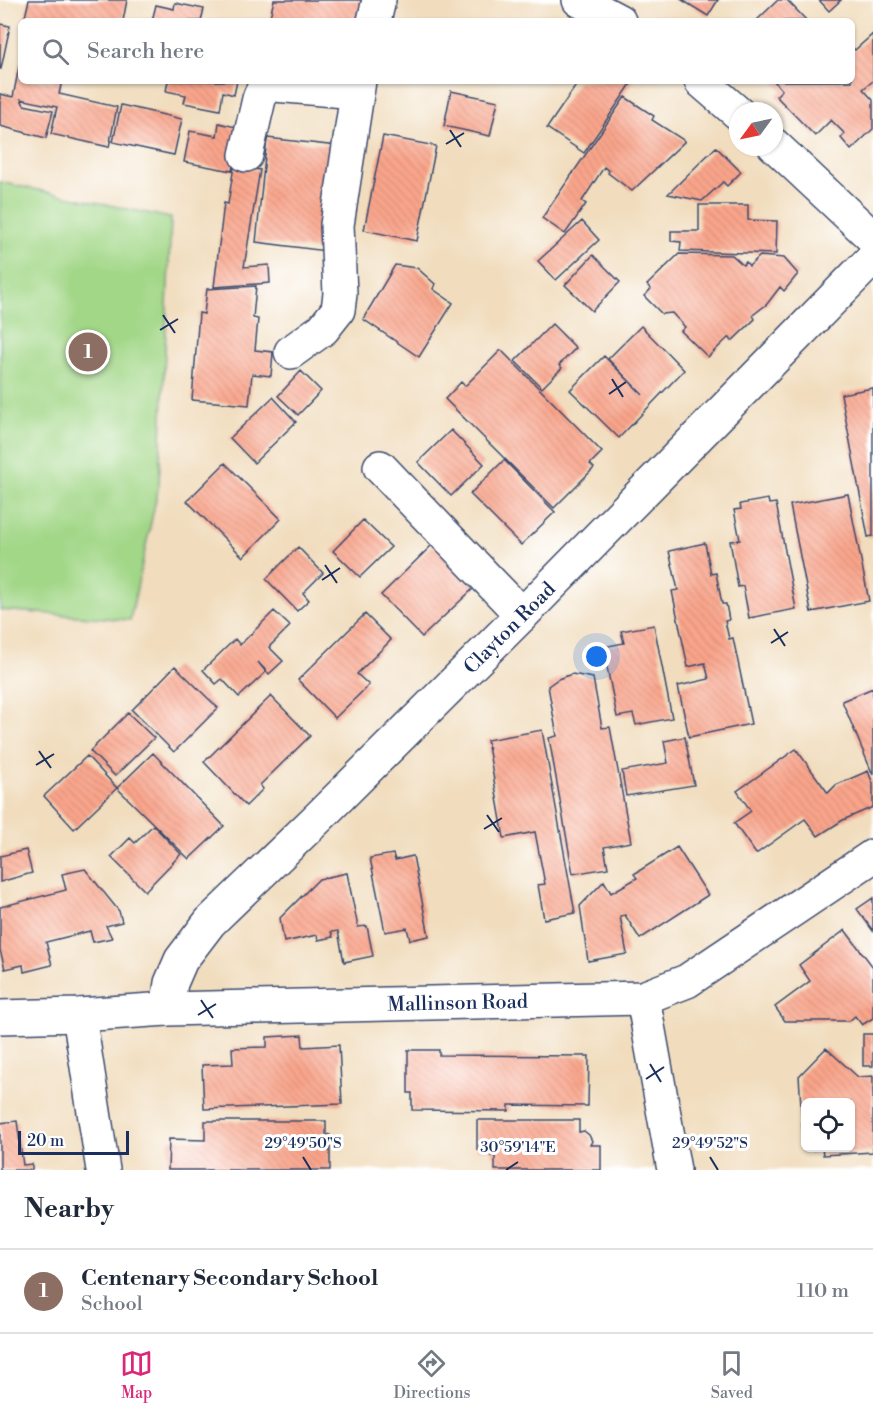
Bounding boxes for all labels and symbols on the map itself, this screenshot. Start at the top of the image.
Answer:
north arrow [729,102,783,156]
pin: 1 [68,330,107,374]
street label: Clayton Road [459,577,562,680]
your location [582,642,611,671]
street label: Mallinson Road [387,990,529,1018]
scale bar [18,1128,129,1156]
text: 29°49'50"S [264,1134,342,1153]
text: 29°49'52"S [672,1134,748,1153]
text: 30°59'14"E [480,1138,556,1157]

